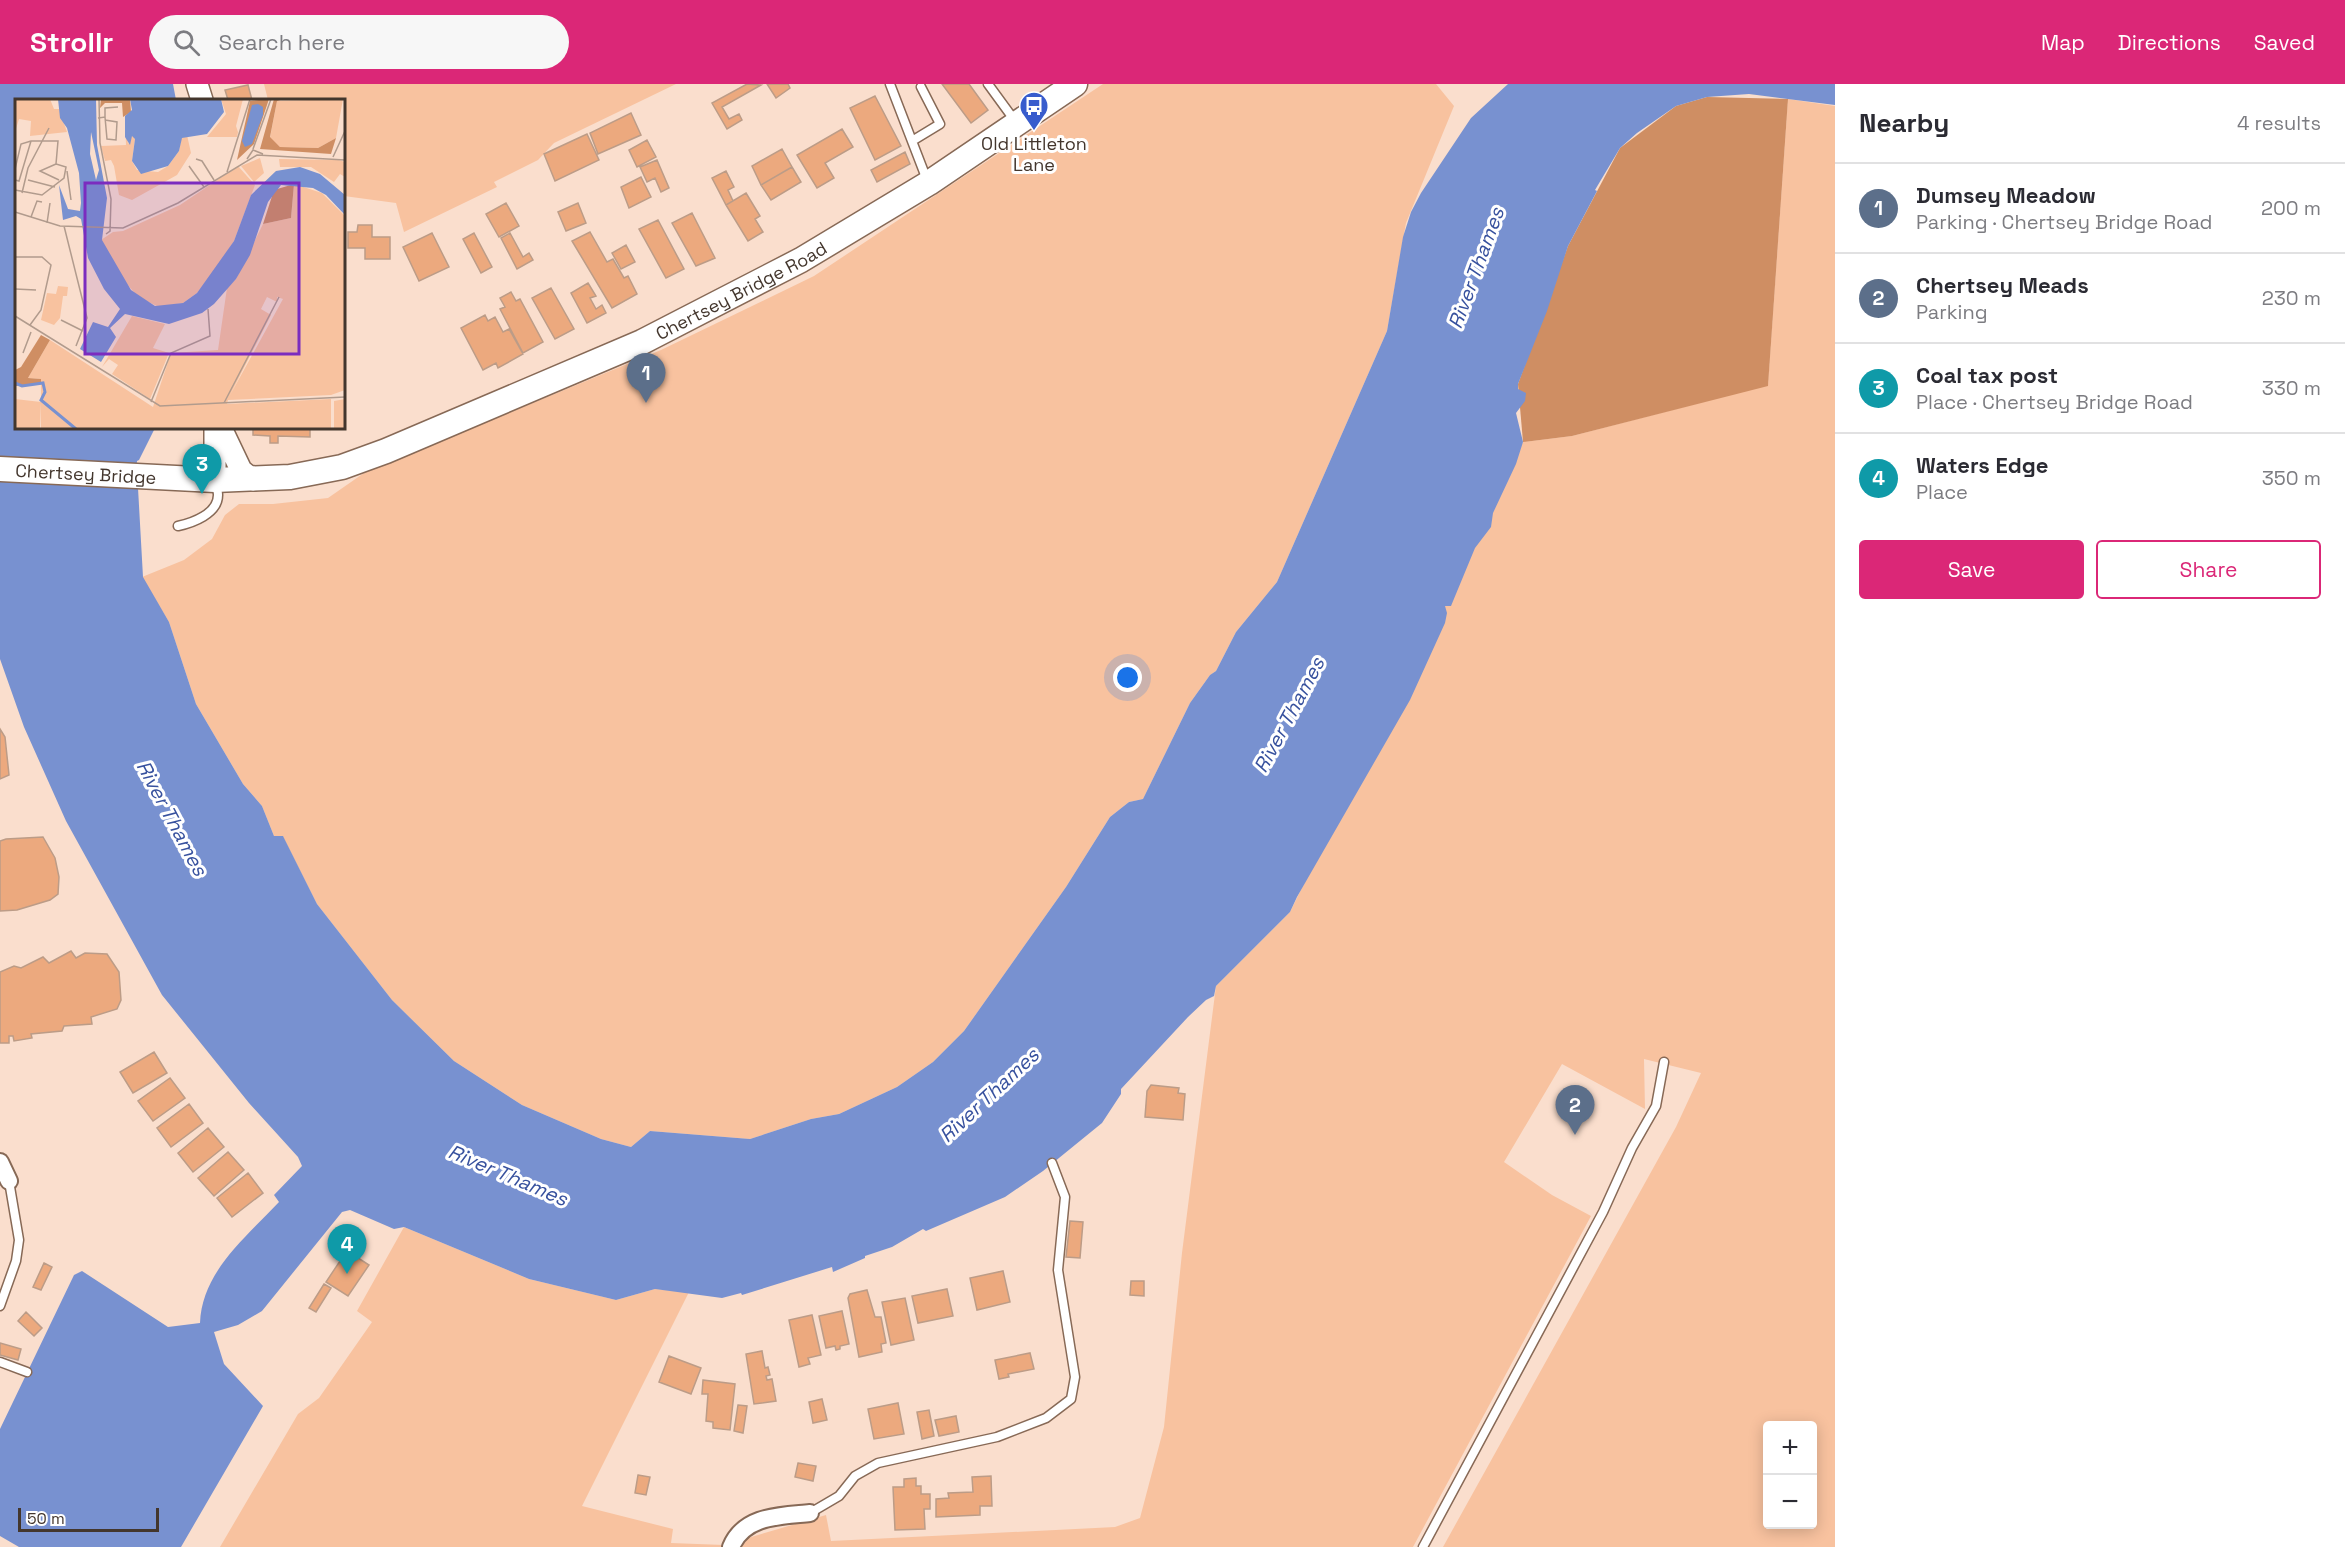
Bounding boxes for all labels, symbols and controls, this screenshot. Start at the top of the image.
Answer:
search box [149,15,569,69]
text: Strollr [30,24,113,60]
icon: search [170,26,203,59]
text: Search here [218,28,345,56]
text: Map [2041,29,2085,56]
text: Directions [2118,29,2221,56]
text: Saved [2254,29,2315,56]
bus stop icon: Old Littleton Lane [1018,90,1050,132]
inset map [15,99,345,429]
text: Nearby [1859,106,1949,140]
text: 4 results [2237,110,2321,136]
place label: Old Littleton Lane [981,132,1087,176]
text: Dumsey Meadow [1916,181,2096,209]
text: 1 [1874,195,1883,221]
text: 200 m [2261,195,2321,221]
water label: River Thames [1442,203,1510,332]
text: Parking · Chertsey Bridge Road [1916,209,2213,235]
street label: Chertsey Bridge Road [652,236,831,345]
text: Chertsey Meads [1916,271,2089,299]
text: 2 [1873,285,1884,311]
text: 230 m [2262,285,2321,311]
text: Parking [1916,299,1988,325]
pin: 1 [626,354,666,403]
text: Coal tax post [1916,361,2058,389]
text: 3 [1872,375,1885,401]
text: 330 m [2262,375,2321,401]
text: Place · Chertsey Bridge Road [1916,389,2193,415]
pin: 3 [182,444,222,494]
text: Waters Edge [1916,451,2048,479]
street label: Chertsey Bridge [15,458,157,488]
text: 4 [1872,465,1885,491]
text: 350 m [2262,465,2321,491]
text: Place [1916,479,1968,505]
button: Save [1859,540,2084,599]
button: Share [2096,540,2321,599]
water label: River Thames [1248,652,1331,777]
your location [1113,663,1142,692]
water label: River Thames [131,756,214,881]
water label: River Thames [934,1041,1045,1148]
pin: 2 [1556,1086,1594,1135]
water label: River Thames [444,1138,573,1212]
pin: 4 [328,1224,366,1274]
map controls [1763,1421,1817,1529]
button: + [1763,1421,1817,1475]
button: − [1763,1475,1817,1529]
scale bar [18,1505,159,1532]
text: 50 m [27,1508,65,1529]

